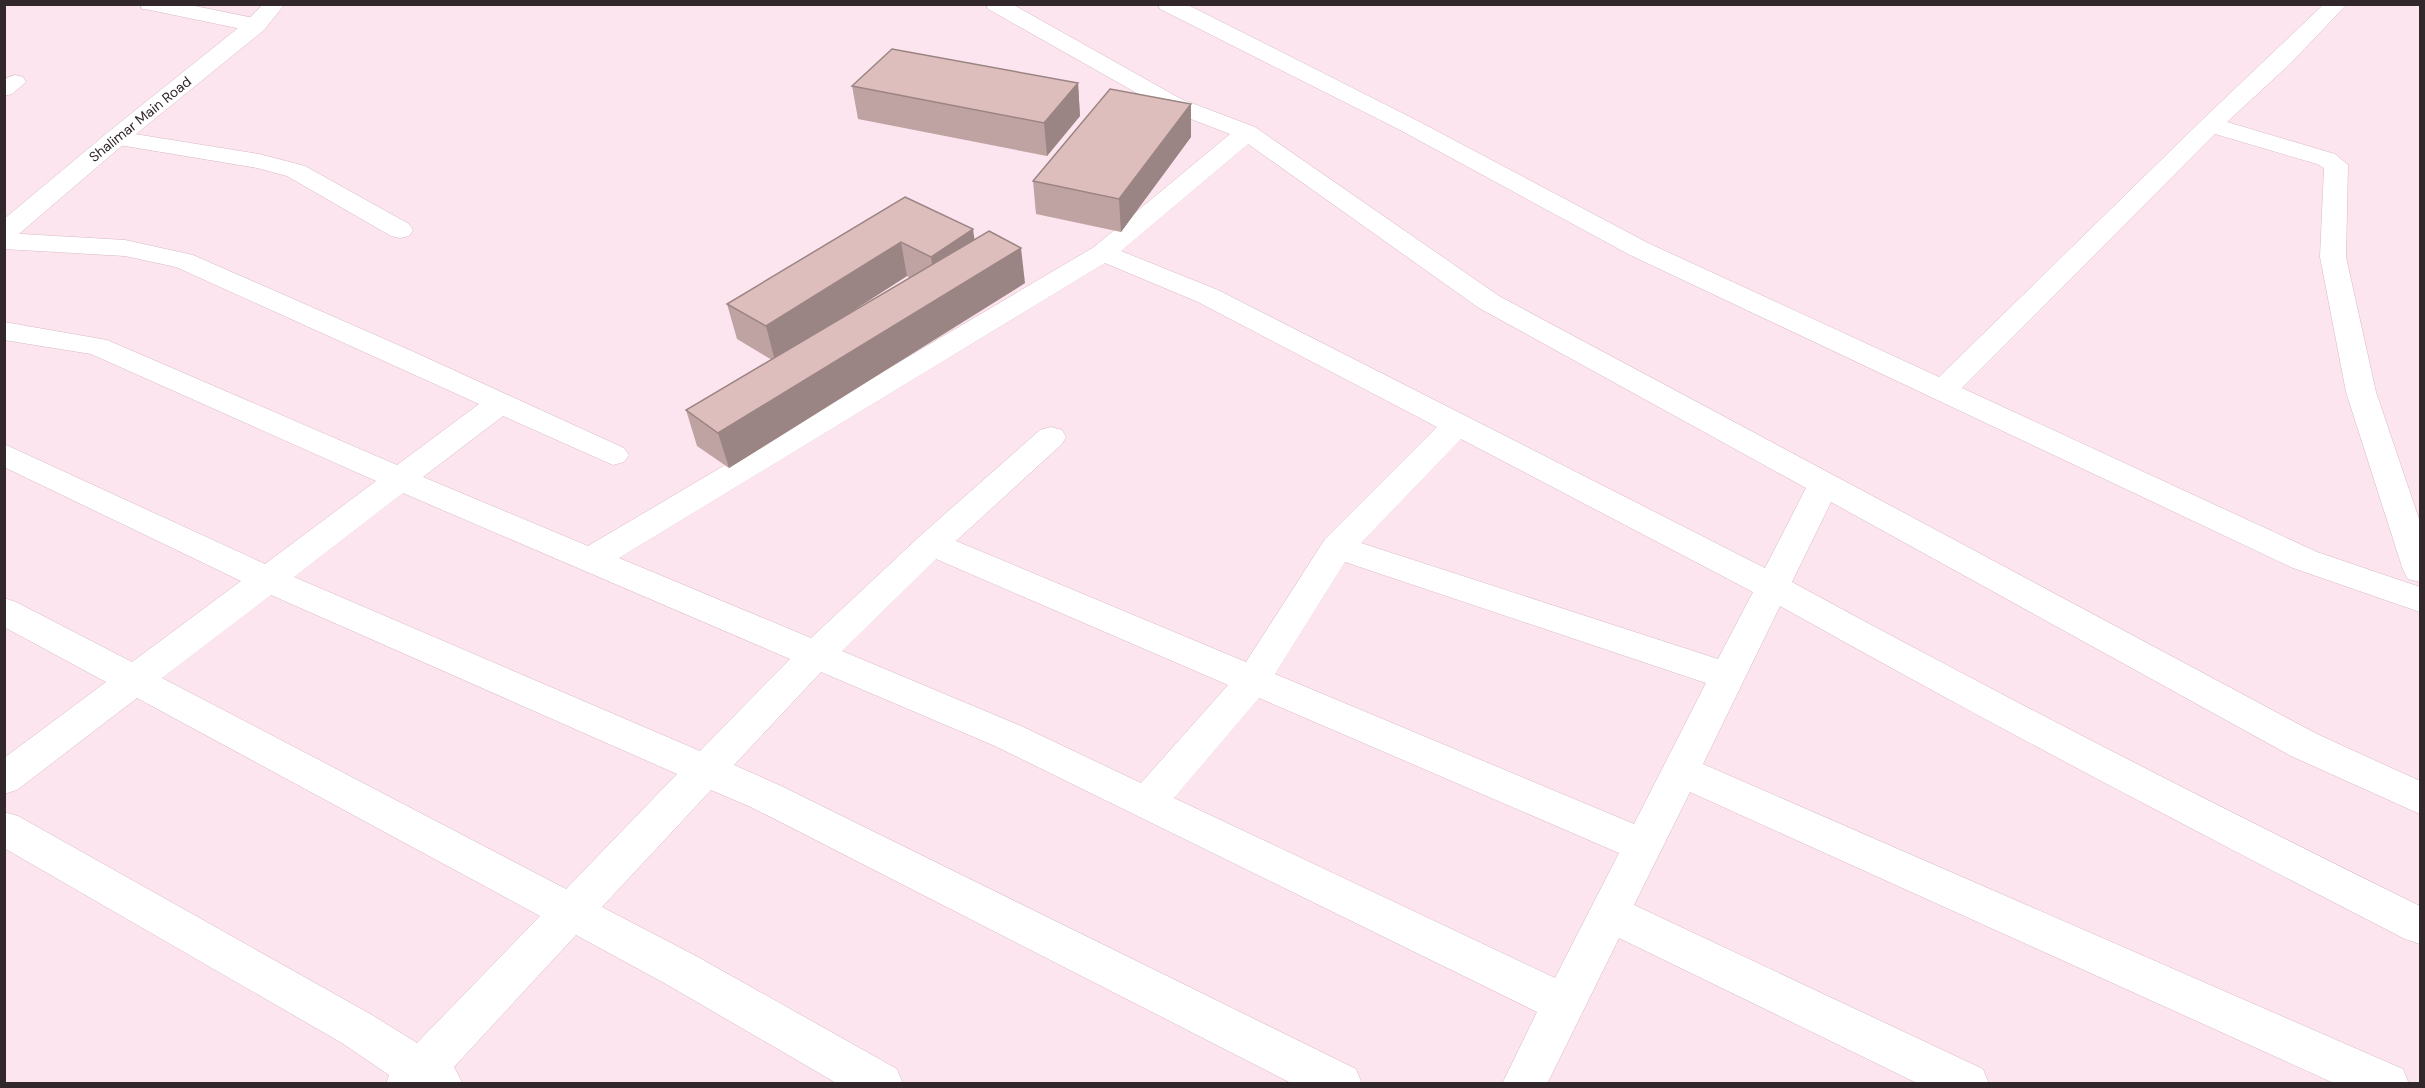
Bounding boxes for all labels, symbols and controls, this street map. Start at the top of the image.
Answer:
street label: Shalimar Main Road [85,72,195,166]

